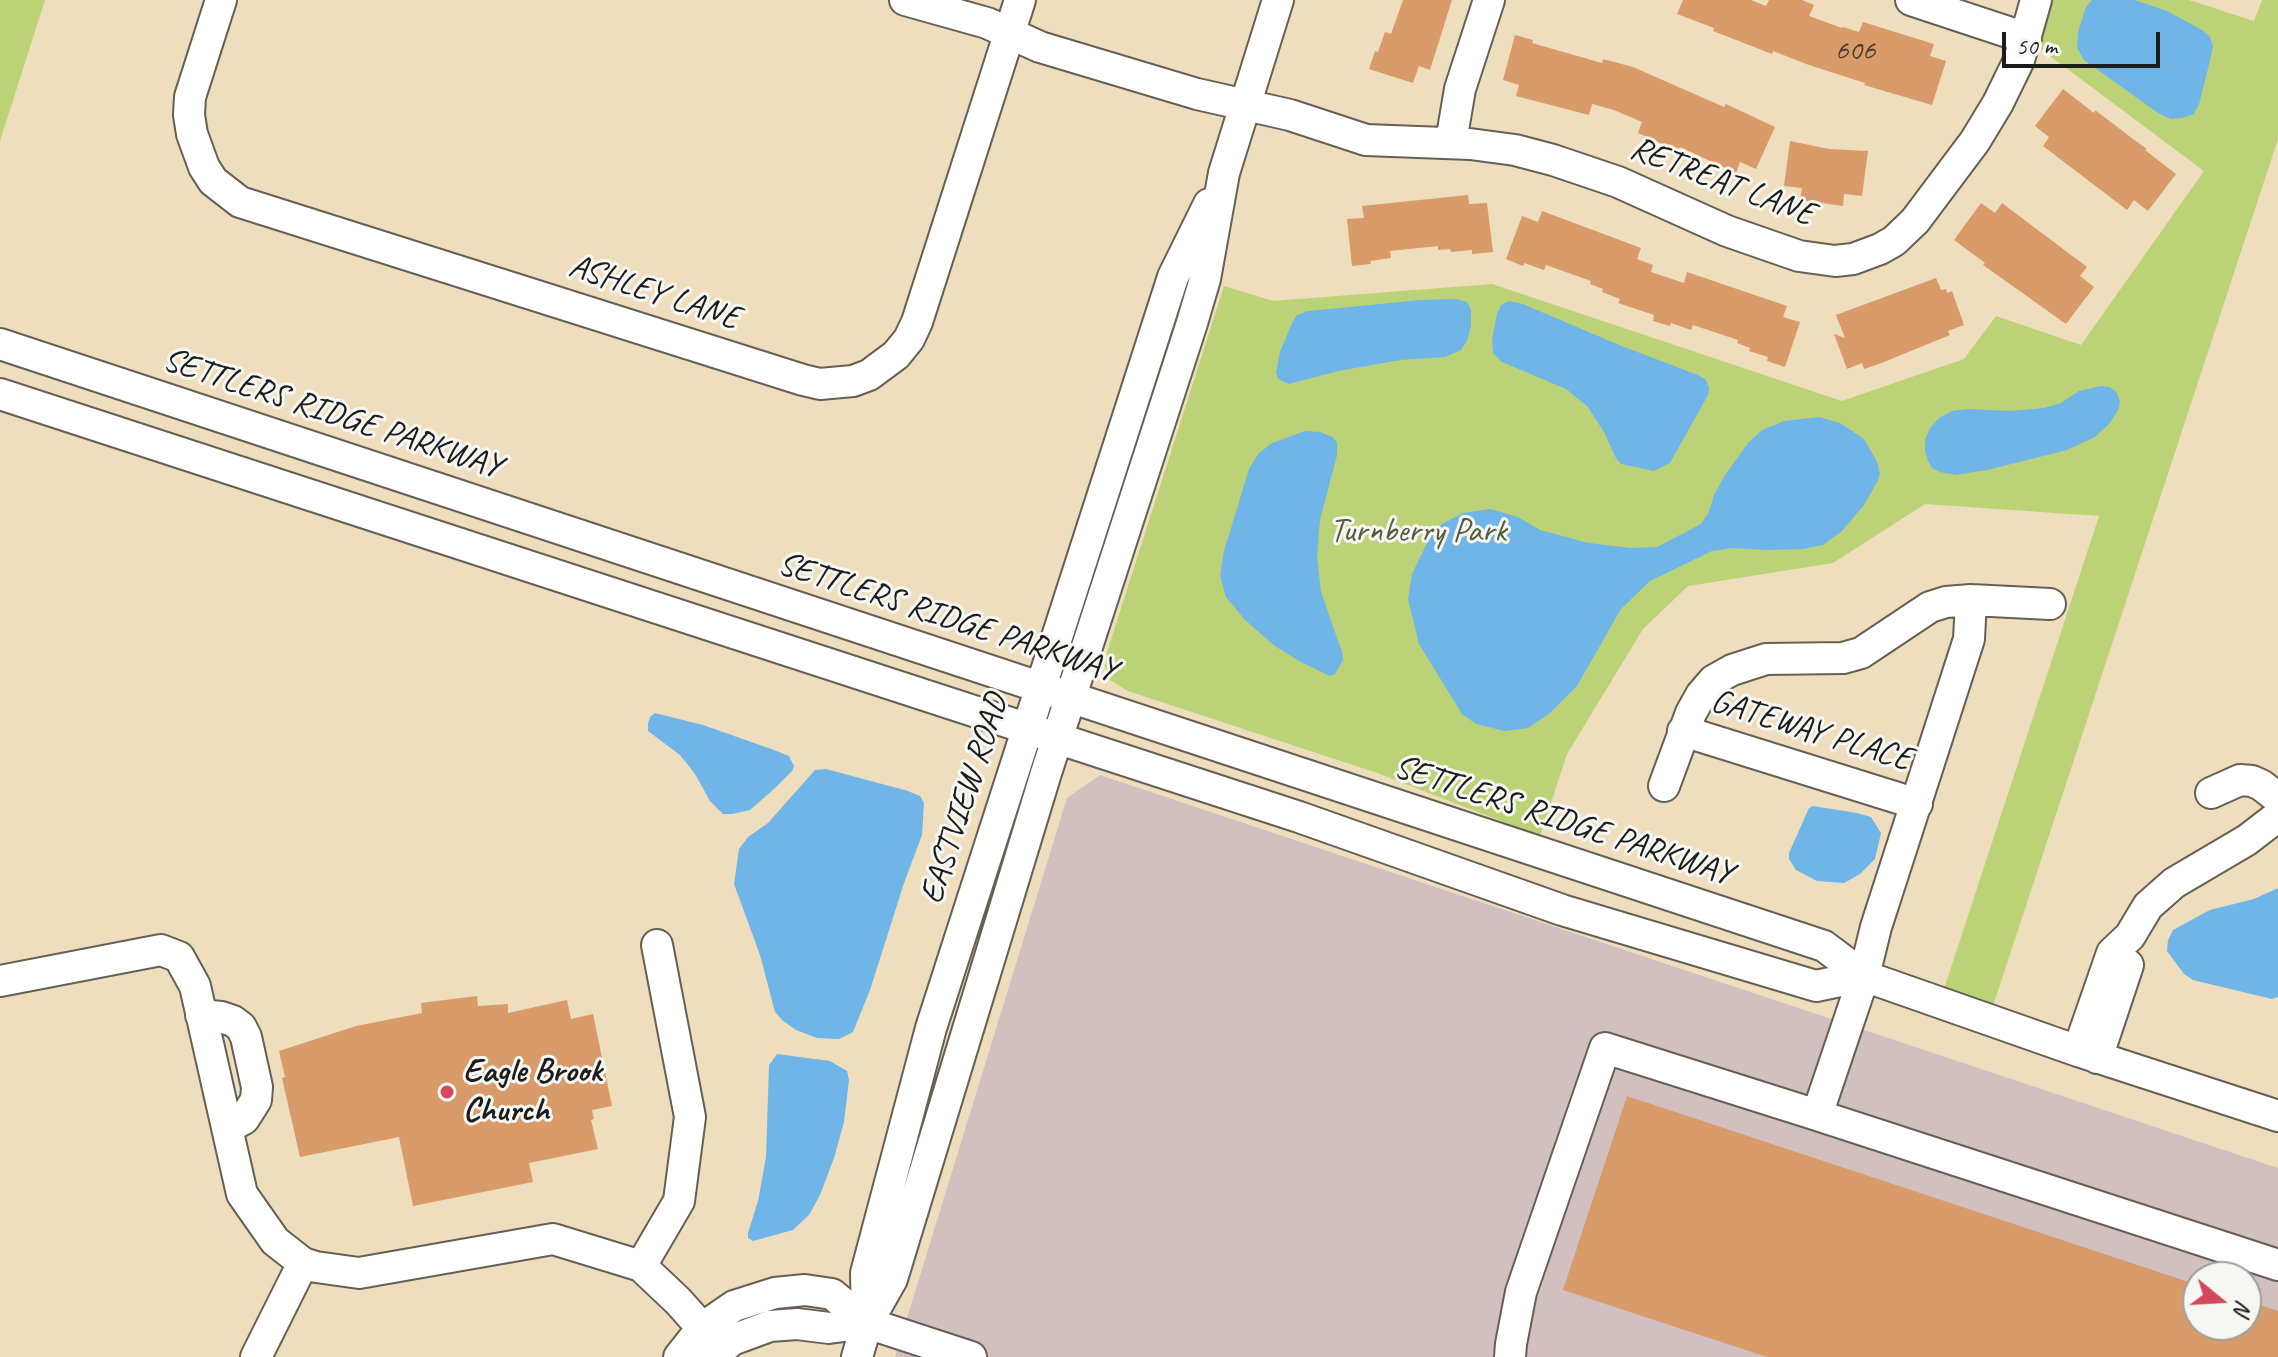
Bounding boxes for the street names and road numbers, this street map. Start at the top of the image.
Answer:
street label: RETREAT LANE [1624,128,1820,236]
street label: ASHLEY LANE [564,246,744,340]
street label: SETTLERS RIDGE PARKWAY [158,340,506,488]
street label: SETTLERS RIDGE PARKWAY [773,544,1121,692]
street label: GATEWAY PLACE [1706,681,1916,781]
street label: EASTVIEW ROAD [912,689,1018,909]
street label: SETTLERS RIDGE PARKWAY [1389,747,1737,895]

